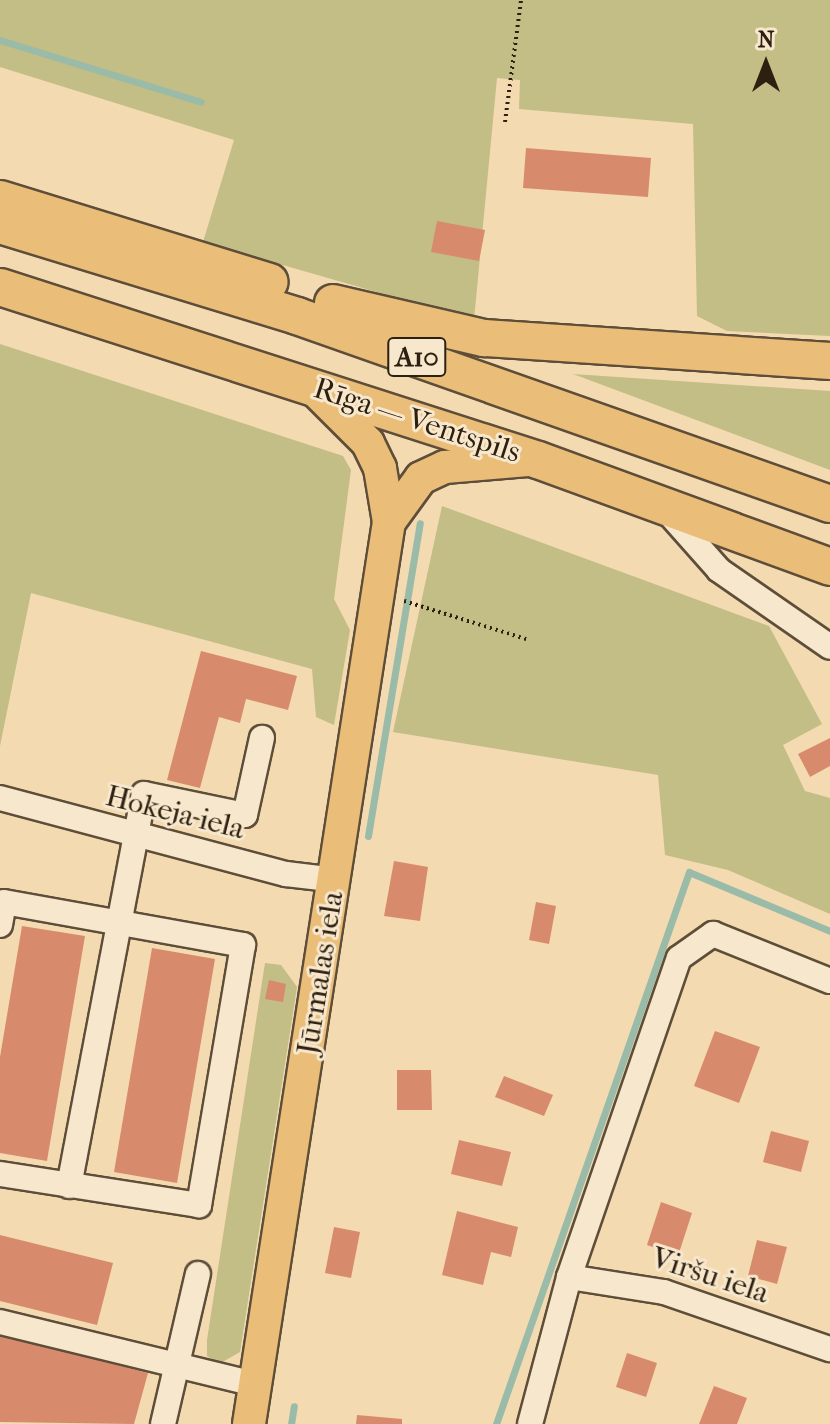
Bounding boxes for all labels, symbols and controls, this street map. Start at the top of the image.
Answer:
north arrow [726,24,806,104]
text: N [758,27,774,53]
road number: A10 [387,333,447,381]
street label: Rīga — Ventspils [309,371,525,471]
street label: Hokeja iela [102,778,248,848]
street label: Jūrmalas iela [290,889,352,1057]
street label: Viršu iela [647,1240,773,1312]

